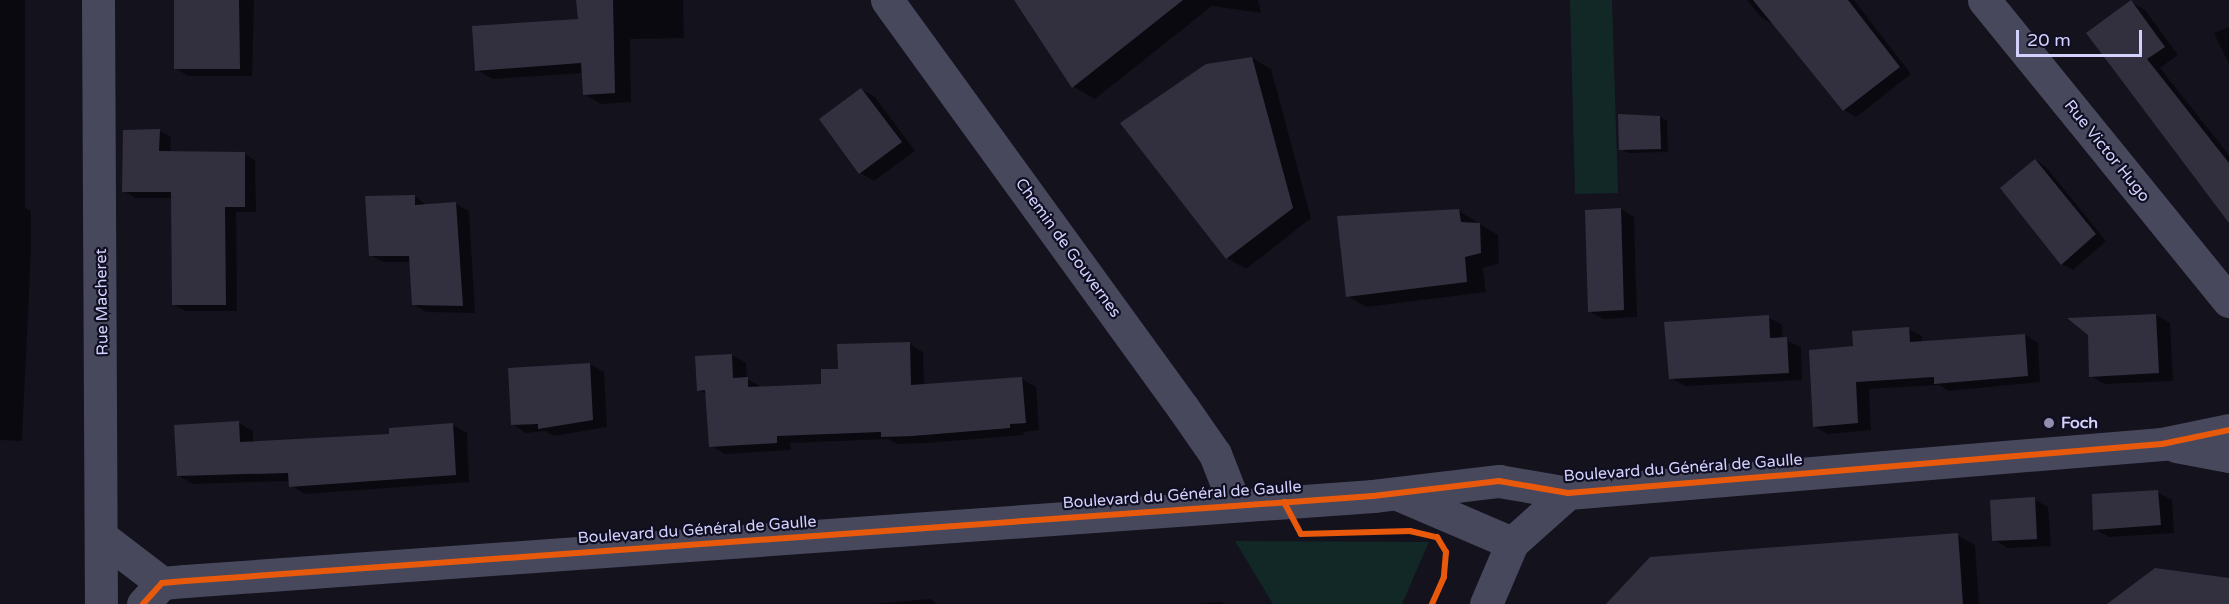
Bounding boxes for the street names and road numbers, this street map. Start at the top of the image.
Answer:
street label: Rue Victor Hugo [2060,96,2154,206]
street label: Chemin de Gouvernes [1011,175,1125,321]
street label: Rue Macheret [91,248,113,356]
street label: Boulevard du Général de Gaulle [1563,450,1803,486]
street label: Boulevard du Général de Gaulle [1062,477,1302,513]
street label: Boulevard du Général de Gaulle [577,512,817,548]

